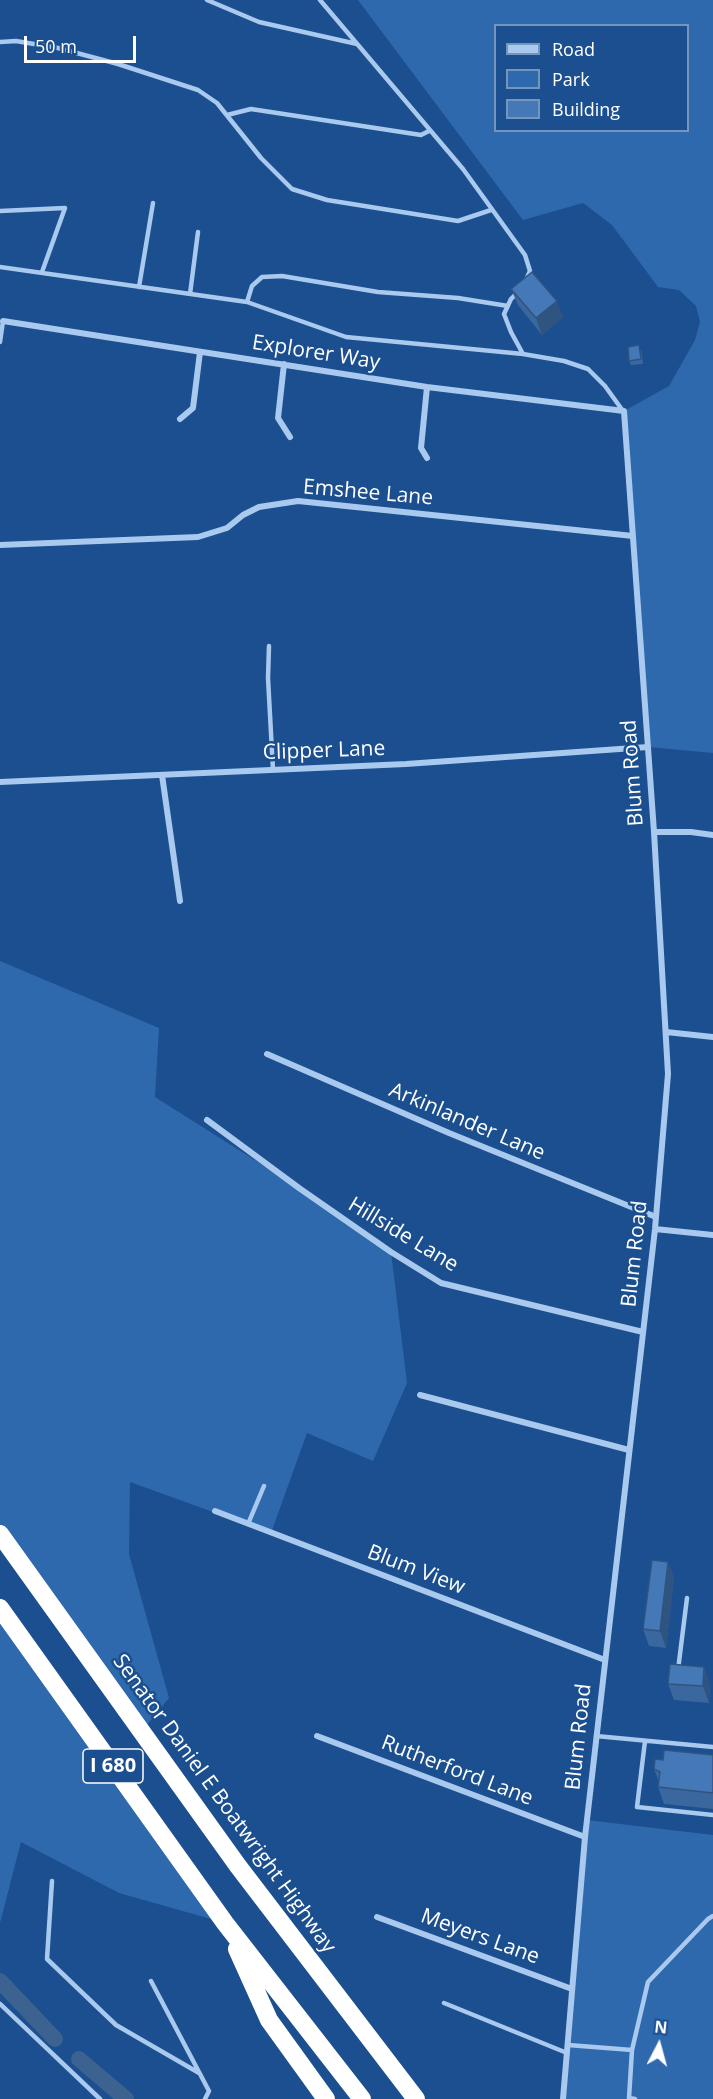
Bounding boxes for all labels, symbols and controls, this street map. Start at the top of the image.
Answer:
scale bar [27,24,140,62]
legend [494,24,689,132]
text: 50 m [35,34,77,58]
text: Road [552,37,595,61]
text: Park [552,67,590,91]
text: Building [552,97,620,121]
street label: Explorer Way [250,330,382,376]
street label: Emshee Lane [302,475,434,511]
street label: Blum Road [617,719,649,827]
street label: Clipper Lane [262,736,386,766]
street label: Arkinlander Lane [385,1078,549,1166]
street label: Hillside Lane [343,1192,463,1278]
street label: Blum Road [617,1200,653,1308]
street label: Blum View [364,1540,468,1600]
street label: Senator Daniel E Boatwright Highway [107,1650,341,1958]
street label: Blum Road [561,1683,597,1791]
street label: Rutherford Lane [378,1730,536,1812]
road number: I 680 [83,1749,143,1783]
street label: Meyers Lane [417,1904,543,1970]
north arrow [629,2015,689,2075]
text: N [653,2015,668,2039]

